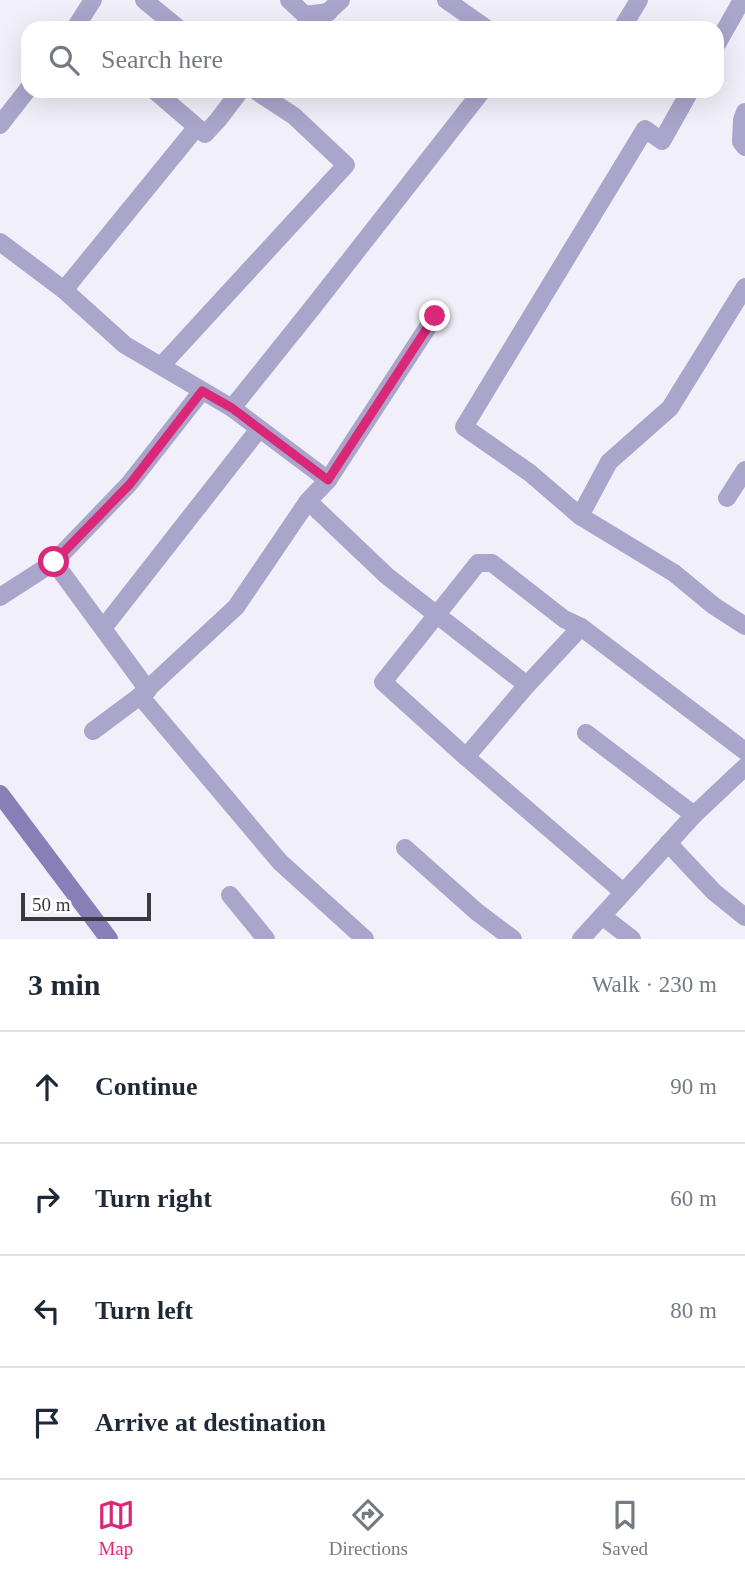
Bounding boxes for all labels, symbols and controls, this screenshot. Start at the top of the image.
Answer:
search box [21,21,724,98]
icon: search [45,41,83,79]
text: Search here [101,45,223,74]
route end [419,300,450,331]
route start [38,546,69,577]
scale bar [21,890,150,922]
text: 50 m [32,894,71,915]
text: 3 min [28,968,101,1001]
text: Walk · 230 m [592,972,717,997]
icon: ahead [28,1068,66,1106]
text: Continue [95,1072,198,1101]
text: 90 m [670,1074,717,1099]
icon: right [28,1180,66,1218]
text: Turn right [95,1184,212,1213]
text: 60 m [670,1186,717,1211]
icon: left [28,1292,66,1330]
text: Turn left [95,1296,193,1325]
text: 80 m [670,1298,717,1323]
icon: arrive [28,1404,66,1442]
text: Arrive at destination [95,1408,326,1437]
tab: Map [97,1496,135,1560]
tab: Directions [329,1496,408,1560]
tab: Saved [602,1496,648,1560]

